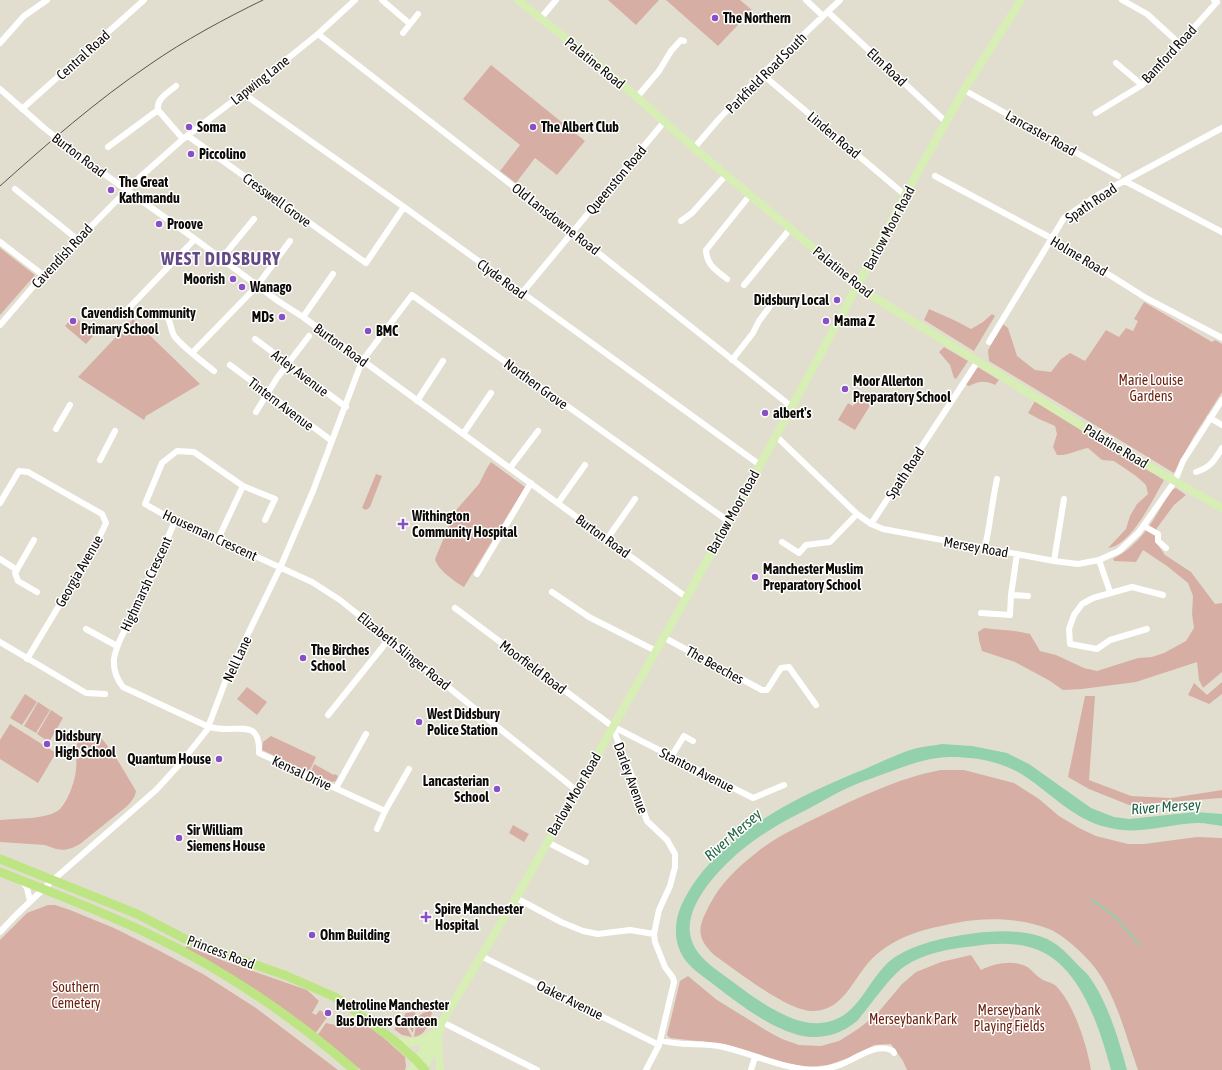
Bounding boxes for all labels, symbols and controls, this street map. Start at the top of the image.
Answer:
place label: The Northern [723,10,791,26]
marker: The Northern [710,13,720,23]
street label: Bamford Road [1138,22,1200,86]
street label: Central Road [53,27,113,83]
street label: Parkfield Road South [722,29,810,117]
street label: Palatine Road [562,34,628,92]
street label: Elm Road [864,45,910,89]
street label: Lapwing Lane [228,52,292,108]
street label: Lancaster Road [1003,107,1079,159]
street label: Linden Road [804,108,864,162]
place label: Soma [197,119,227,135]
place label: The Albert Club [541,119,619,135]
marker: Soma [184,122,194,132]
marker: The Albert Club [528,122,538,132]
street label: Burton Road [49,130,109,180]
street label: Queenston Road [582,142,650,218]
place label: Piccolino [199,146,247,162]
marker: Piccolino [186,149,196,159]
street label: Cresswell Grove [240,170,314,230]
place label: The Great Kathmandu [119,174,180,206]
street label: Old Lansdowne Road [509,180,603,258]
street label: Spath Road [1062,180,1120,226]
street label: Barlow Moor Road [860,183,918,273]
marker: The Great Kathmandu [106,185,116,195]
place label: Proove [167,216,203,232]
marker: Proove [154,219,164,229]
street label: Cavendish Road [28,221,96,291]
street label: Holme Road [1048,233,1110,279]
street label: Palatine Road [810,243,876,301]
district label: WEST DIDSBURY [160,248,281,269]
street label: Clyde Road [474,256,530,302]
place label: Moorish [183,271,225,287]
marker: Moorish [228,274,238,284]
place label: Wanago [249,279,292,295]
marker: Wanago [237,282,247,292]
place label: Didsbury Local [754,292,829,308]
marker: Didsbury Local [832,295,842,305]
place label: Cavendish Community Primary School [81,305,196,337]
place label: MDs [252,309,274,325]
marker: MDs [277,312,287,322]
place label: Mama Z [834,313,875,329]
marker: Cavendish Community Primary School [68,316,78,326]
marker: Mama Z [821,316,831,326]
street label: Burton Road [311,320,371,370]
place label: BMC [376,323,399,339]
marker: BMC [363,326,373,336]
street label: Arley Avenue [268,346,332,400]
street label: Northen Grove [501,356,571,412]
park label: Marie Louise Gardens [1119,372,1183,404]
place label: Moor Allerton Preparatory School [853,373,951,405]
street label: Tintern Avenue [245,374,317,434]
marker: Moor Allerton Preparatory School [840,384,850,394]
place label: albert's [773,405,812,421]
marker: albert's [760,408,770,418]
street label: Palatine Road [1081,421,1151,471]
street label: Spath Road [882,444,928,502]
street label: Barlow Moor Road [703,467,763,557]
street label: Houseman Crescent [160,506,260,564]
place label: Withington Community Hospital [411,508,518,540]
street label: Burton Road [573,511,633,561]
marker: Withington Community Hospital [397,518,409,530]
street label: Georgia Avenue [52,532,106,610]
street label: Mersey Road [942,533,1010,561]
street label: Highmarsh Crescent [117,534,175,634]
place label: Manchester Muslim Preparatory School [763,561,863,593]
marker: Manchester Muslim Preparatory School [750,572,760,582]
street label: Elizabeth Slinger Road [354,609,454,693]
street label: Nell Lane [219,633,255,685]
street label: Moorfield Road [497,637,569,697]
place label: The Birches School [311,642,369,674]
street label: The Beeches [683,643,747,687]
marker: The Birches School [298,653,308,663]
place label: West Didsbury Police Station [426,706,500,738]
marker: West Didsbury Police Station [414,717,424,727]
place label: Didsbury High School [55,728,116,760]
marker: Didsbury High School [42,739,52,749]
street label: Darley Avenue [611,740,651,816]
street label: Stanton Avenue [657,744,737,796]
street label: Barlow Moor Road [544,750,604,838]
place label: Quantum House [127,751,211,767]
street label: Kensal Drive [270,752,334,794]
marker: Quantum House [214,754,224,764]
place label: Lancasterian School [423,773,489,805]
marker: Lancasterian School [492,784,502,794]
water label: River Mersey [1131,796,1202,817]
water label: River Mersey [701,805,765,864]
place label: Sir William Siemens House [187,822,265,854]
marker: Sir William Siemens House [174,833,184,843]
place label: Spire Manchester Hospital [435,901,524,933]
marker: Spire Manchester Hospital [420,911,432,923]
place label: Ohm Building [320,927,391,943]
marker: Ohm Building [307,930,317,940]
street label: Princess Road [185,932,257,972]
street label: Oaker Avenue [534,977,606,1023]
park label: Southern Cemetery [51,979,101,1011]
place label: Metroline Manchester Bus Drivers Canteen [336,997,450,1029]
park label: Merseybank Playing Fields [973,1002,1045,1034]
marker: Metroline Manchester Bus Drivers Canteen [323,1008,333,1018]
park label: Merseybank Park [869,1011,957,1027]

